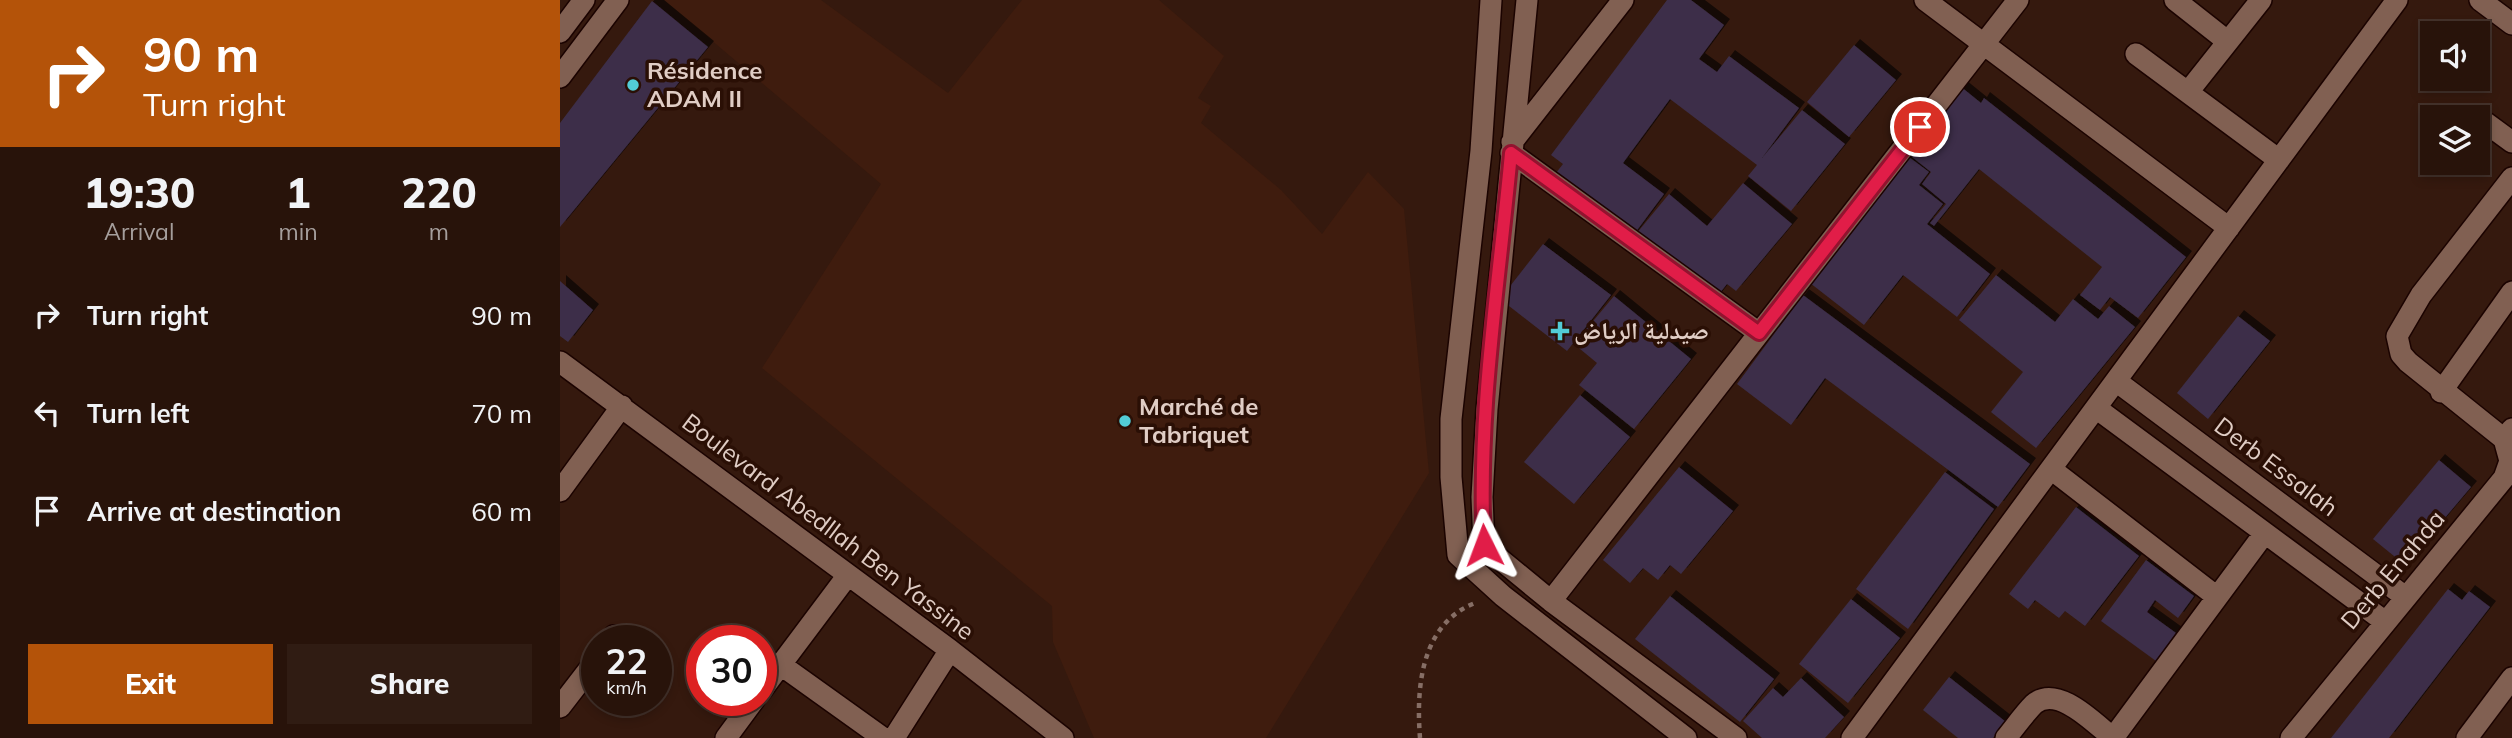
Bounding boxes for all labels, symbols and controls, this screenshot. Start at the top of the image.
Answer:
map controls [2420,21,2490,175]
button: sound [2420,21,2490,91]
text: 90 m [143,23,259,84]
icon: right [28,28,119,119]
place label: Résidence ADAM II [647,55,763,113]
marker: Résidence ADAM II [625,77,641,93]
text: Turn right [143,84,286,124]
pin [1890,97,1950,157]
button: layers [2420,105,2490,175]
icon: arrive [1901,108,1939,146]
text: 19:30 [83,166,195,219]
text: 1 [285,166,311,219]
text: 220 [401,166,477,219]
text: Arrival [104,217,174,246]
text: min [278,217,318,246]
text: m [429,217,449,246]
icon: right [28,296,66,334]
text: Turn right [87,299,208,332]
text: 90 m [471,299,532,332]
place label: صيدلية الرياض [1574,315,1709,345]
marker: صيدلية الرياض [1552,323,1568,339]
place label: Marché de Tabriquet [1139,391,1258,449]
icon: left [28,394,66,432]
text: Turn left [87,397,189,430]
text: 70 m [471,397,532,430]
street label: Boulevard Abedllah Ben Yassine [677,407,980,646]
street label: Derb Essalah [2209,410,2344,522]
marker: Marché de Tabriquet [1117,413,1133,429]
icon: arrive [28,492,66,530]
text: Arrive at destination [87,495,342,528]
text: 60 m [471,495,532,528]
street label: Derb Enahda [2334,504,2451,635]
position arrow [1447,508,1521,582]
speed limit sign: 30 [686,625,777,716]
text: 22 [605,639,648,683]
button: Exit [28,644,273,724]
button: Share [287,644,532,724]
text: km/h [606,676,647,699]

